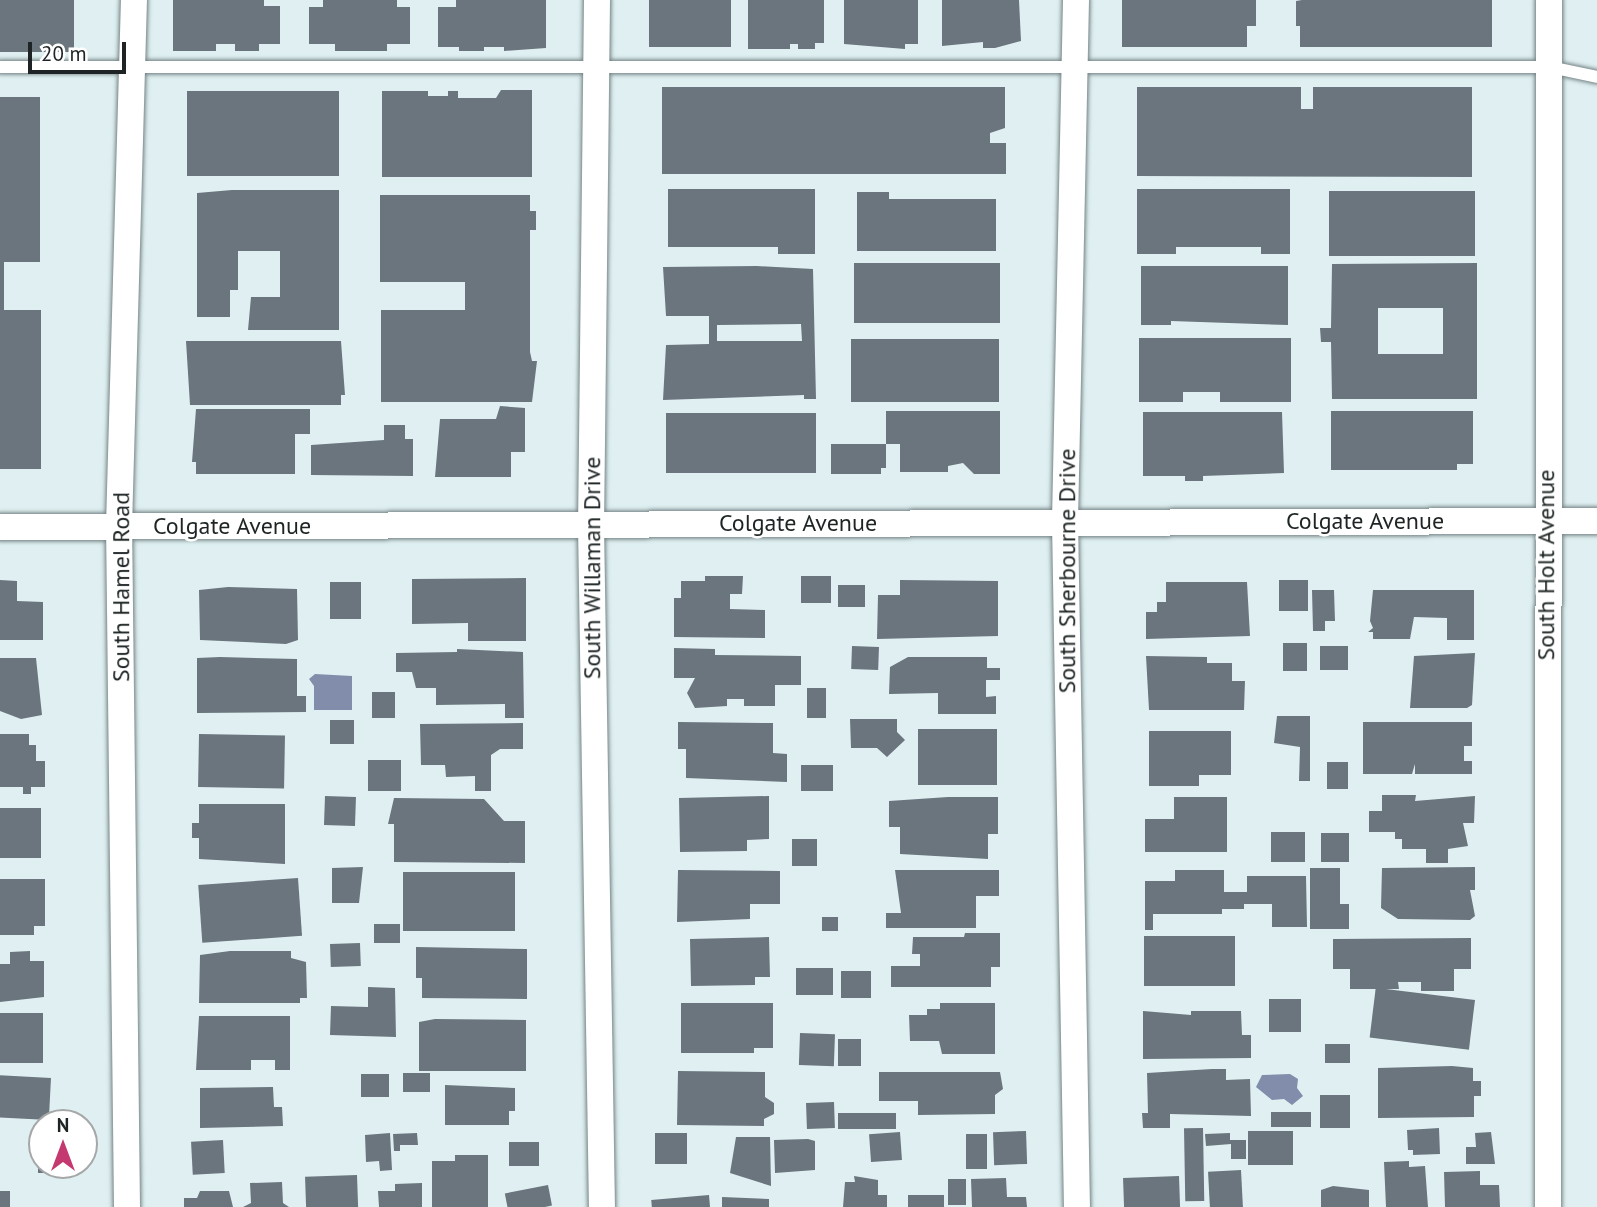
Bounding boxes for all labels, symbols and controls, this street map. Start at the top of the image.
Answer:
scale bar [32,28,130,72]
text: 20 m [41,40,87,67]
street label: South Sherbourne Drive [1053,449,1081,693]
street label: South Willaman Drive [578,456,606,680]
street label: South Holt Avenue [1532,469,1560,661]
street label: South Hamel Road [107,492,135,682]
street label: Colgate Avenue [1286,507,1444,535]
street label: Colgate Avenue [719,509,877,537]
street label: Colgate Avenue [153,512,311,540]
north arrow [28,1109,98,1179]
text: N [57,1113,69,1137]

